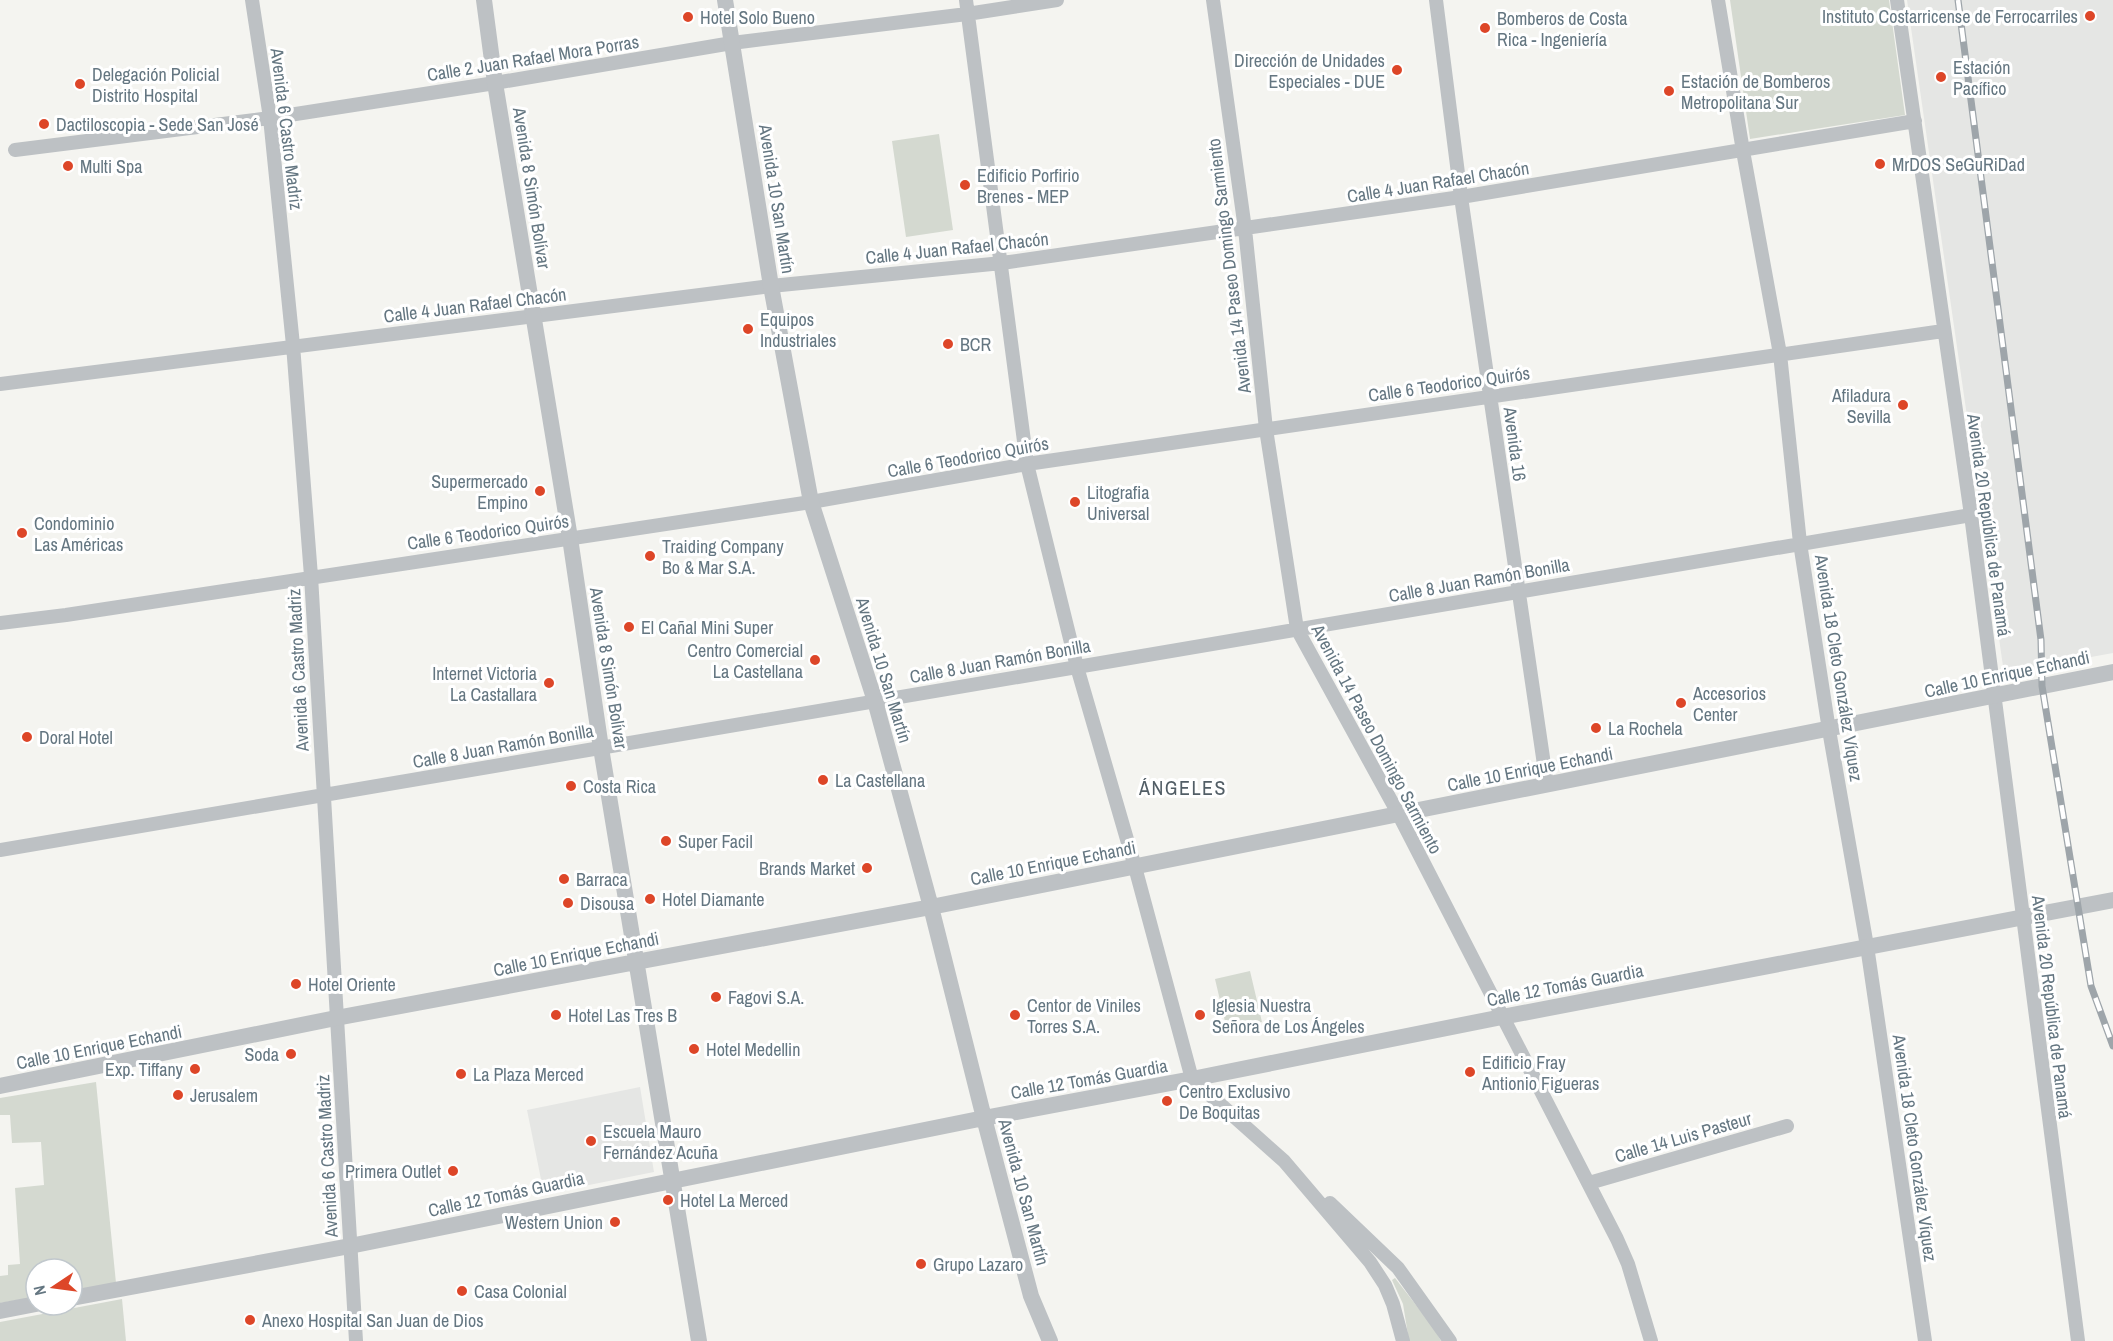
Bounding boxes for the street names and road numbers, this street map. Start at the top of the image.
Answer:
street label: Calle 2 Juan Rafael Mora Porras [425,29,641,87]
street label: Avenida 6 Castro Madriz [265,46,309,211]
street label: Avenida 8 Simón Bolívar [507,105,557,271]
street label: Avenida 10 San Martín [753,122,801,275]
street label: Avenida 14 Paseo Domingo Sarmiento [1201,137,1257,396]
street label: Calle 4 Juan Rafael Chacón [1345,155,1531,209]
street label: Calle 4 Juan Rafael Chacón [864,226,1050,270]
street label: Calle 4 Juan Rafael Chacón [382,281,568,329]
street label: Calle 6 Teodorico Quirós [1367,360,1531,408]
street label: Avenida 16 [1497,404,1533,483]
street label: Avenida 20 República de Panamá [1961,411,2017,638]
street label: Calle 6 Teodorico Quirós [886,431,1050,483]
street label: Calle 6 Teodorico Quirós [406,508,570,556]
street label: Calle 8 Juan Ramón Bonilla [1387,552,1571,608]
street label: Avenida 18 Cleto González Víquez [1809,552,1869,783]
street label: Avenida 8 Simón Bolívar [584,585,634,751]
street label: Avenida 6 Castro Madriz [281,588,315,753]
street label: Avenida 10 San Martín [850,593,918,746]
street label: Avenida 14 Paseo Domingo Sarmiento [1305,619,1448,858]
street label: Calle 8 Juan Ramón Bonilla [908,633,1092,689]
street label: Calle 10 Enrique Echandi [1922,644,2092,704]
street label: Calle 8 Juan Ramón Bonilla [411,718,595,774]
street label: Calle 10 Enrique Echandi [1445,741,1615,797]
street label: Calle 10 Enrique Echandi [968,835,1138,891]
street label: Avenida 20 República de Panamá [2026,893,2078,1120]
street label: Calle 10 Enrique Echandi [491,926,661,982]
street label: Calle 12 Tomás Guardia [1485,958,1645,1012]
street label: Calle 10 Enrique Echandi [14,1019,184,1075]
street label: Avenida 18 Cleto González Víquez [1887,1032,1943,1263]
street label: Calle 12 Tomás Guardia [1009,1053,1169,1105]
street label: Avenida 6 Castro Madriz [310,1074,344,1239]
street label: Calle 14 Luis Pasteur [1612,1106,1754,1168]
street label: Avenida 10 San Martín [992,1115,1056,1268]
street label: Calle 12 Tomás Guardia [426,1165,586,1223]

